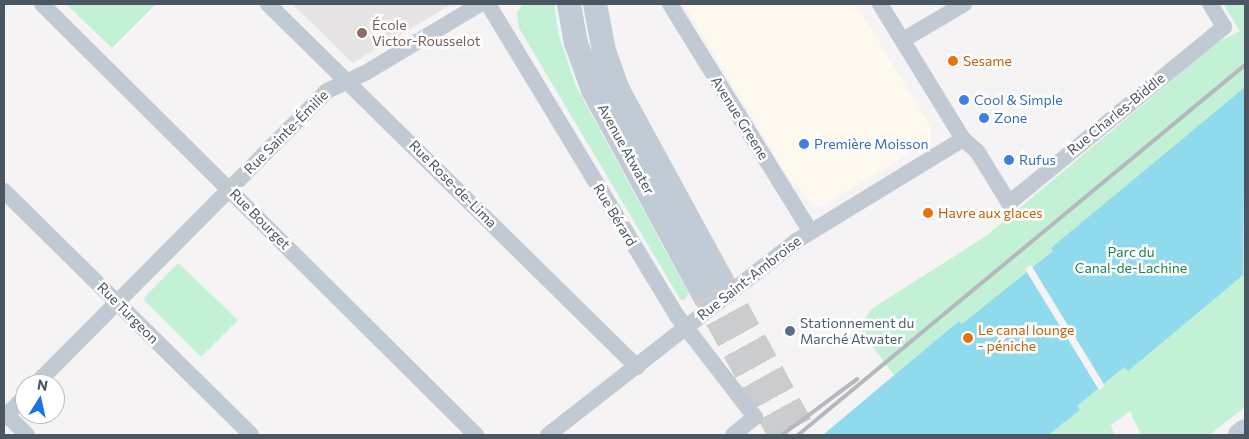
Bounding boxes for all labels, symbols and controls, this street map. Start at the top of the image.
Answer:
place label: École Victor-Rousselot [372,17,480,49]
marker: École Victor-Rousselot [356,27,368,39]
place label: Sesame [963,53,1012,69]
marker: Sesame [947,55,959,67]
street label: Rue Charles-Biddle [1064,69,1168,159]
street label: Avenue Greene [708,73,772,163]
street label: Rue Sainte-Émilie [240,86,332,178]
place label: Cool & Simple [974,92,1063,108]
marker: Cool & Simple [958,94,970,106]
street label: Avenue Atwater [594,101,658,197]
place label: Zone [994,110,1027,126]
marker: Zone [978,112,990,124]
place label: Première Moisson [814,136,929,152]
street label: Rue Rose-de-Lima [406,137,500,231]
marker: Première Moisson [798,138,810,150]
place label: Rufus [1019,152,1056,168]
marker: Rufus [1003,154,1015,166]
street label: Rue Bérard [590,181,640,249]
street label: Rue Bourget [226,185,294,253]
place label: Havre aux glaces [938,205,1043,221]
marker: Havre aux glaces [922,207,934,219]
street label: Rue Saint-Ambroise [694,232,804,324]
park label: Parc du Canal-de-Lachine [1075,244,1187,276]
street label: Rue Turgeon [94,279,162,347]
place label: Stationnement du Marché Atwater [800,315,914,348]
place label: Le canal lounge - péniche [978,322,1075,354]
marker: Stationnement du Marché Atwater [784,325,796,337]
marker: Le canal lounge - péniche [962,332,974,344]
north arrow [15,374,65,424]
text: N [36,375,49,394]

